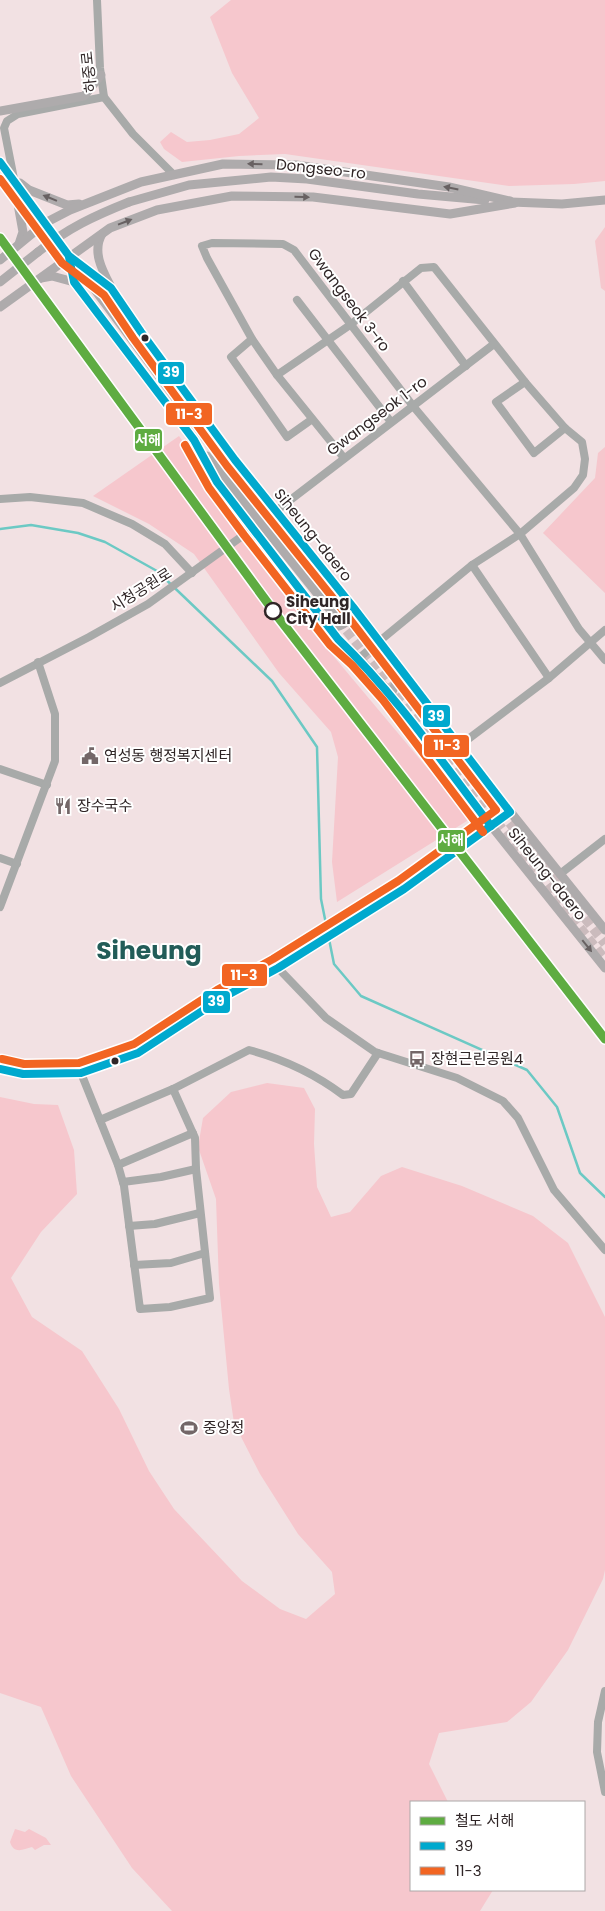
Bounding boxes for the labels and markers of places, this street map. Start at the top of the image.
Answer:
unlabelled marker [140,333,150,343]
place label: Siheung City Hall [286,591,351,629]
marker: Siheung City Hall [264,602,282,620]
place label: 연성동 행정복지센터 [104,745,232,766]
public building icon: 연성동 행정복지센터 [80,746,100,766]
place label: 장수국수 [77,795,132,816]
restaurant icon: 장수국수 [53,796,73,816]
place label: 장현근린공원4 [431,1048,523,1069]
bus stop icon: 장현근린공원4 [407,1049,427,1069]
unlabelled marker [110,1056,120,1066]
place label: 중앙정 [203,1417,244,1438]
sports icon: 중앙정 [179,1418,199,1438]

